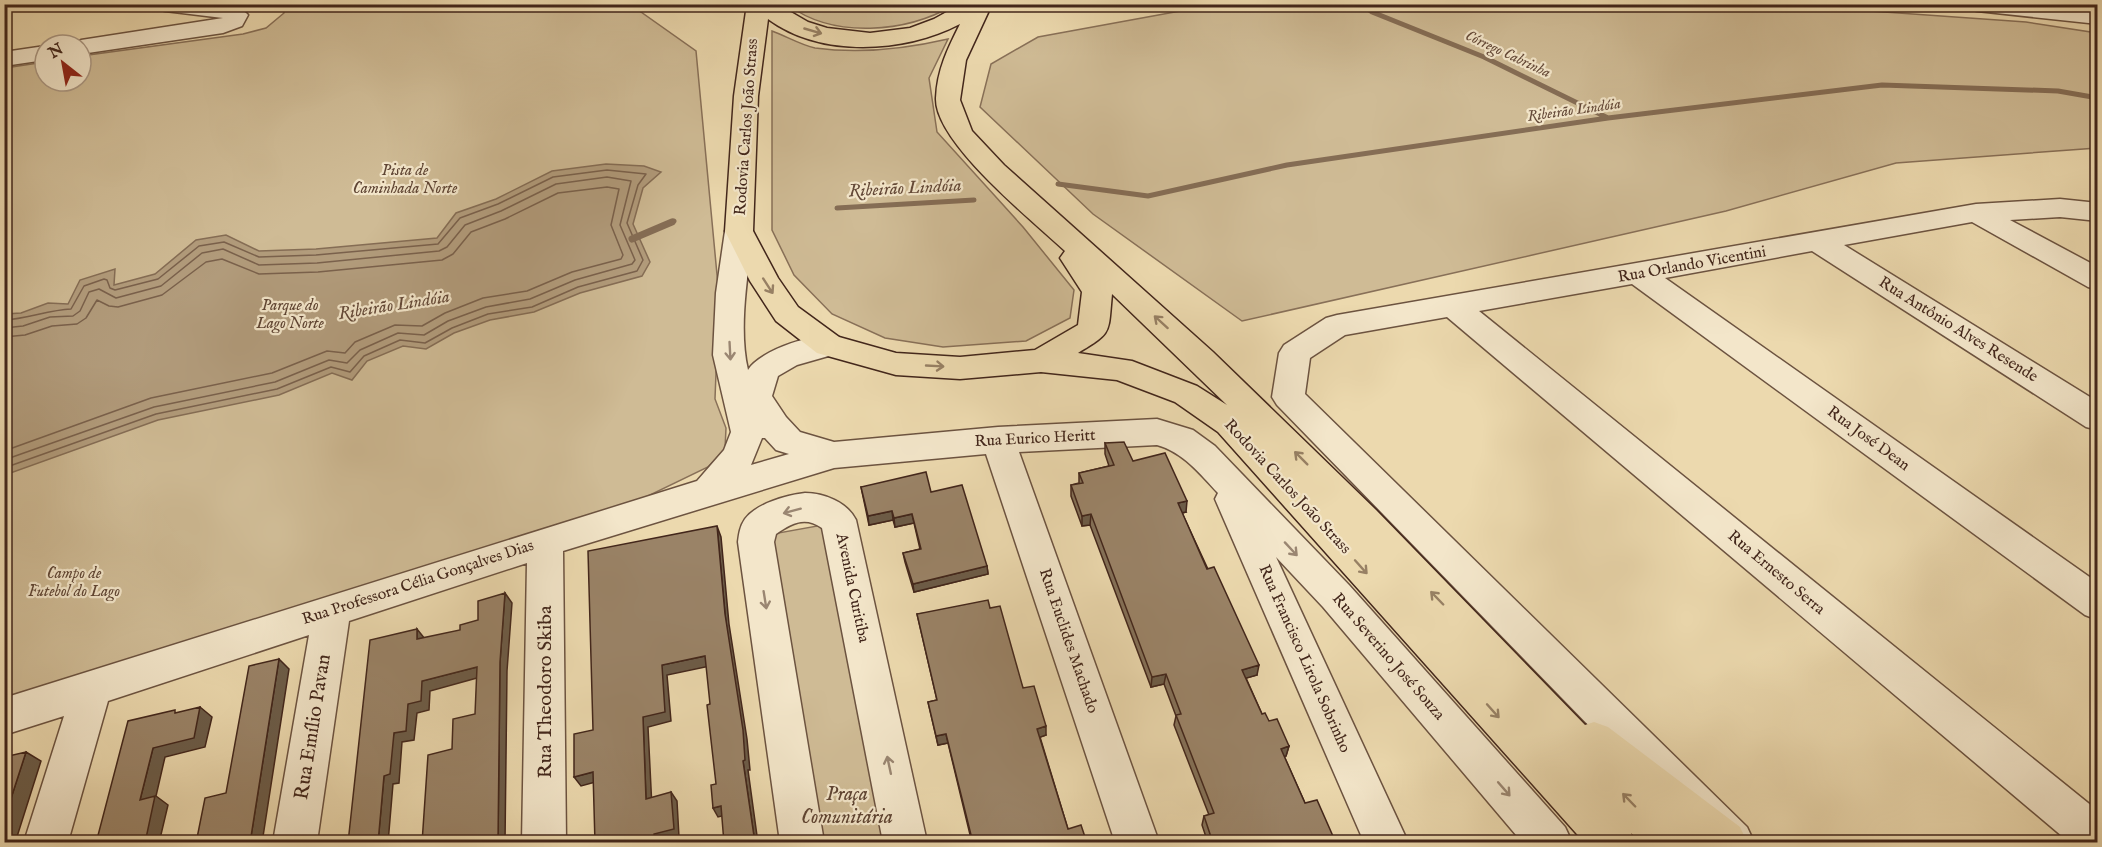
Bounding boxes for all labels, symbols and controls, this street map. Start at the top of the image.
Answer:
one-way arrow [803,26,822,38]
water label: Córrego Cabrinha [1462,26,1554,83]
north arrow [33,33,93,93]
street label: Rodovia Carlos João Strass [731,38,763,216]
text: N [44,40,68,65]
water label: Ribeirão Lindóia [1526,94,1622,126]
park label: Pista de Caminhada Norte [353,161,458,199]
water label: Ribeirão Lindóia [848,175,962,203]
street label: Rua Orlando Vicentini [1616,242,1768,288]
street label: Rua Antônio Alves Resende [1875,273,2041,387]
one-way arrow [763,277,775,294]
water label: Ribeirão Lindóia [336,286,452,326]
park label: Parque do Lago Norte [255,296,324,334]
one-way arrow [1154,315,1169,329]
one-way arrow [725,341,736,361]
one-way arrow [924,361,944,372]
street label: Rua José Dean [1823,402,1914,476]
street label: Rodovia Carlos João Strass [1219,415,1355,559]
street label: Rua Eurico Heritt [974,426,1097,452]
one-way arrow [1293,450,1308,465]
one-way arrow [783,505,802,517]
street label: Rua Ernesto Serra [1723,526,1829,620]
street label: Avenida Curitiba [830,530,873,645]
street label: Rua Professora Célia Gonçalves Dias [300,536,537,630]
one-way arrow [1284,541,1298,556]
one-way arrow [1354,559,1368,574]
street label: Rua Francisco Lirola Sobrinho [1253,562,1355,756]
park label: Campo de Futebol do Lago [28,564,120,602]
street label: Rua Euclides Machado [1034,566,1102,716]
street label: Rua Severino José Souza [1327,589,1449,725]
one-way arrow [760,590,771,610]
one-way arrow [1430,590,1444,605]
street label: Rua Theodoro Skiba [533,605,558,779]
street label: Rua Emílio Pavan [289,652,337,802]
one-way arrow [1486,703,1500,718]
one-way arrow [883,755,894,775]
one-way arrow [1497,781,1511,796]
park label: Praça Comunitária [801,782,893,830]
one-way arrow [1621,793,1636,808]

